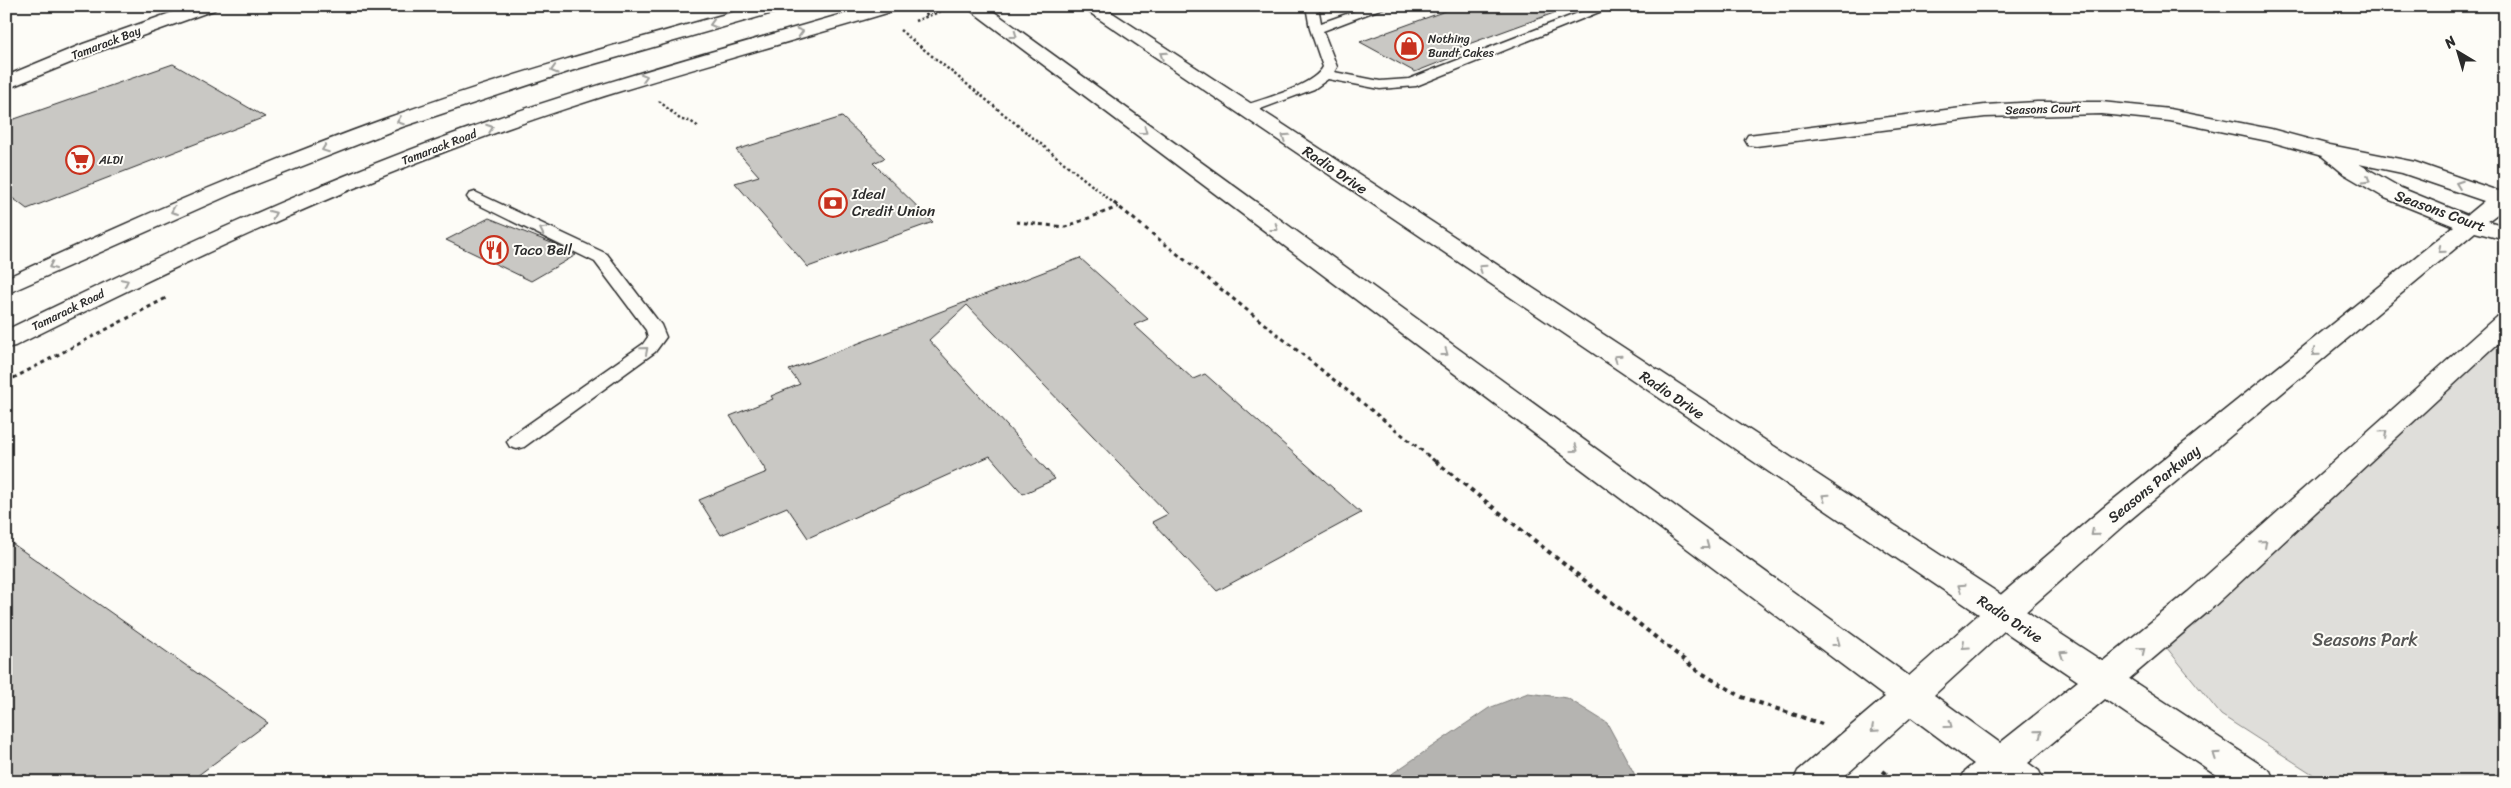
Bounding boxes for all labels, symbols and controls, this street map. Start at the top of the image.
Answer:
one-way arrow [708,18,717,29]
street label: Tamarack Bay [68,19,145,66]
one-way arrow [796,28,804,38]
place label: Nothing Bundt Cakes [1428,28,1494,64]
north arrow [2434,28,2484,78]
one-way arrow [1008,29,1018,38]
text: N [2438,29,2462,56]
shop icon: Nothing Bundt Cakes [1394,31,1424,61]
one-way arrow [1160,52,1169,61]
one-way arrow [550,64,559,74]
one-way arrow [639,72,648,82]
street label: Seasons Court [2005,97,2081,121]
one-way arrow [396,115,405,125]
street label: Tamarack Road [398,122,480,171]
one-way arrow [485,124,494,134]
one-way arrow [1139,125,1148,134]
one-way arrow [1282,134,1291,143]
street label: Radio Drive [1297,139,1373,202]
one-way arrow [321,143,329,153]
supermarket icon: ALDI [65,145,95,175]
place label: ALDI [98,149,124,171]
one-way arrow [2361,173,2370,183]
one-way arrow [2456,180,2464,190]
place label: Ideal Credit Union [851,181,935,224]
street label: Seasons Court [2391,183,2489,240]
bank icon: Ideal Credit Union [818,188,848,218]
one-way arrow [170,204,179,215]
one-way arrow [268,210,277,221]
one-way arrow [1269,222,1279,231]
one-way arrow [539,226,548,236]
restaurant icon: Taco Bell [479,235,509,265]
place label: Taco Bell [513,237,573,263]
one-way arrow [2438,245,2447,253]
one-way arrow [48,260,57,271]
one-way arrow [1478,265,1488,274]
one-way arrow [120,278,129,288]
street label: Tamarack Road [28,283,109,337]
one-way arrow [640,347,649,356]
one-way arrow [1439,347,1449,356]
one-way arrow [2312,347,2321,355]
one-way arrow [1614,355,1623,364]
street label: Radio Drive [1634,364,1710,427]
one-way arrow [2378,430,2387,439]
street label: Seasons Parkway [2102,438,2206,530]
one-way arrow [1569,444,1578,452]
one-way arrow [1822,494,1831,503]
one-way arrow [2091,527,2100,536]
one-way arrow [2258,539,2267,548]
one-way arrow [1700,540,1710,549]
one-way arrow [1957,583,1966,593]
street label: Radio Drive [1972,588,2048,650]
park label: Seasons Park [2312,624,2418,656]
one-way arrow [1831,637,1840,645]
one-way arrow [1962,640,1971,649]
one-way arrow [2136,646,2145,655]
one-way arrow [2059,651,2069,660]
one-way arrow [1943,719,1953,728]
one-way arrow [1870,723,1879,732]
one-way arrow [2033,730,2042,738]
one-way arrow [2213,752,2222,761]

